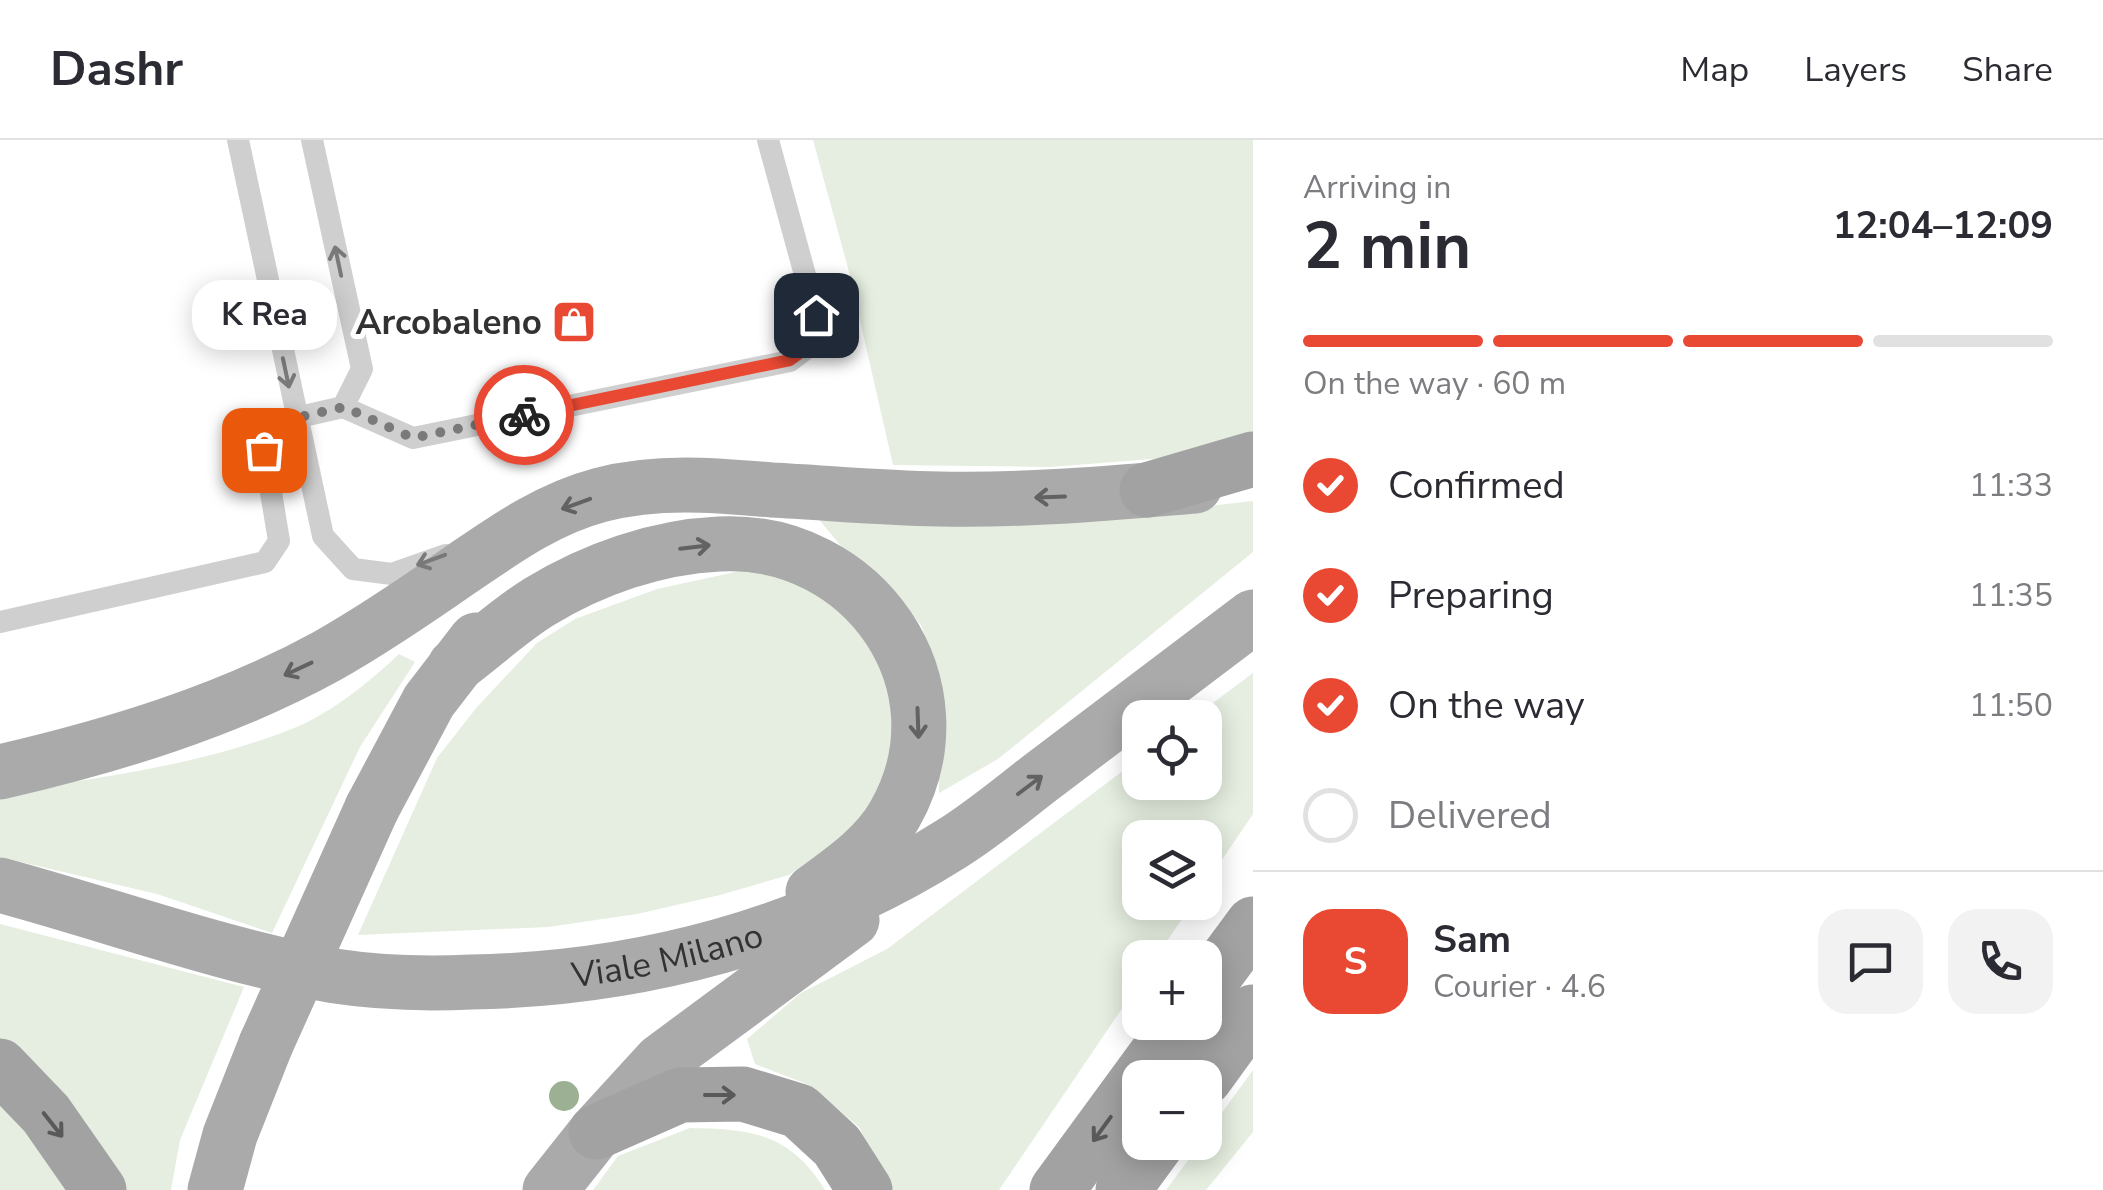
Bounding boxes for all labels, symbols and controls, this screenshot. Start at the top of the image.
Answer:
text: Dashr [50,36,183,102]
text: Map [1680,46,1749,93]
text: Layers [1804,46,1907,93]
text: Share [1962,46,2053,93]
text: Arriving in [1303,166,1451,209]
text: 12:04–12:09 [1833,200,2053,251]
text: 2 min [1303,202,1471,291]
one-way arrow [328,246,347,278]
pin [774,273,859,358]
callout: K Rea [192,280,336,350]
icon: home [789,288,844,343]
text: K Rea [221,293,308,336]
place label: Arcobaleno [355,299,542,346]
shop icon: Arcobaleno [551,299,597,345]
one-way arrow [278,356,296,388]
text: On the way · 60 m [1303,362,1566,405]
courier [474,365,574,465]
icon: bike [497,388,552,443]
pin [222,408,307,493]
icon: bag [237,423,292,478]
icon: check [1303,458,1358,513]
text: Confirmed [1388,460,1565,511]
text: 11:33 [1969,464,2053,507]
one-way arrow [1035,487,1067,506]
one-way arrow [561,496,593,514]
one-way arrow [678,537,710,556]
one-way arrow [417,552,448,570]
icon: check [1303,568,1358,623]
text: Preparing [1388,570,1554,621]
text: 11:35 [1969,574,2053,617]
one-way arrow [284,661,314,680]
icon: check [1303,678,1358,733]
text: On the way [1388,680,1584,731]
text: 11:50 [1969,684,2053,727]
map controls [1122,700,1222,1160]
button: locate [1122,700,1222,800]
one-way arrow [908,707,927,739]
one-way arrow [1016,775,1043,796]
text: Delivered [1388,790,1552,841]
button: layers [1122,820,1222,920]
button: chat [1818,909,1923,1014]
button: phone [1948,909,2053,1014]
street label: Viale Milano [568,911,769,999]
text: Sam [1433,914,1511,965]
text: S [1344,936,1367,987]
button: + [1122,940,1222,1040]
text: Courier · 4.6 [1433,965,1606,1008]
button: − [1122,1060,1222,1160]
one-way arrow [704,1085,736,1104]
one-way arrow [43,1111,64,1138]
one-way arrow [1092,1115,1113,1142]

